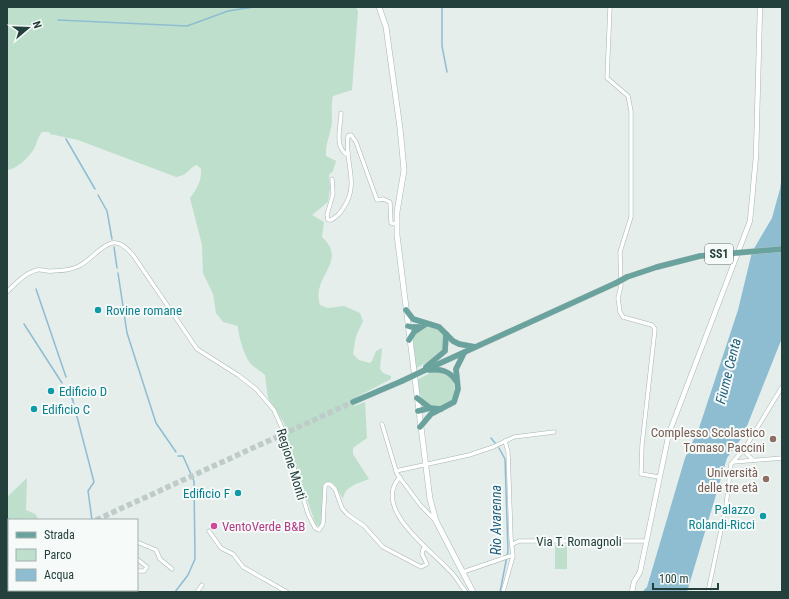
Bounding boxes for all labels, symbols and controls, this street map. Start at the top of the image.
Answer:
north arrow [8,8,48,48]
text: N [30,20,44,30]
road number: SS1 [705,244,733,264]
place label: Rovine romane [106,303,182,318]
marker: Rovine romane [93,305,103,315]
water label: Fiume Centa [712,336,744,406]
place label: Edificio D [59,384,107,399]
marker: Edificio D [46,386,56,396]
place label: Edificio C [42,402,90,417]
marker: Edificio C [29,404,39,414]
place label: Complesso Scolastico Tomaso Paccini [651,425,765,455]
street label: Regione Monti [274,427,309,502]
marker: Complesso Scolastico Tomaso Paccini [768,434,778,444]
place label: Università delle tre età [697,465,758,495]
marker: Università delle tre età [761,474,771,484]
water label: Rio Avarenna [488,485,504,555]
place label: Edificio F [183,486,230,501]
marker: Edificio F [233,488,243,498]
place label: Palazzo Rolandi-Ricci [689,502,755,532]
marker: Palazzo Rolandi-Ricci [758,511,768,521]
legend [8,519,138,591]
place label: VentoVerde B&B [222,519,305,534]
marker: VentoVerde B&B [209,521,219,531]
text: Strada [44,528,75,542]
street label: Via T. Romagnoli [536,534,622,549]
text: Parco [44,548,71,562]
scale bar [653,565,718,591]
text: Acqua [44,568,74,582]
text: 100 m [659,572,689,586]

